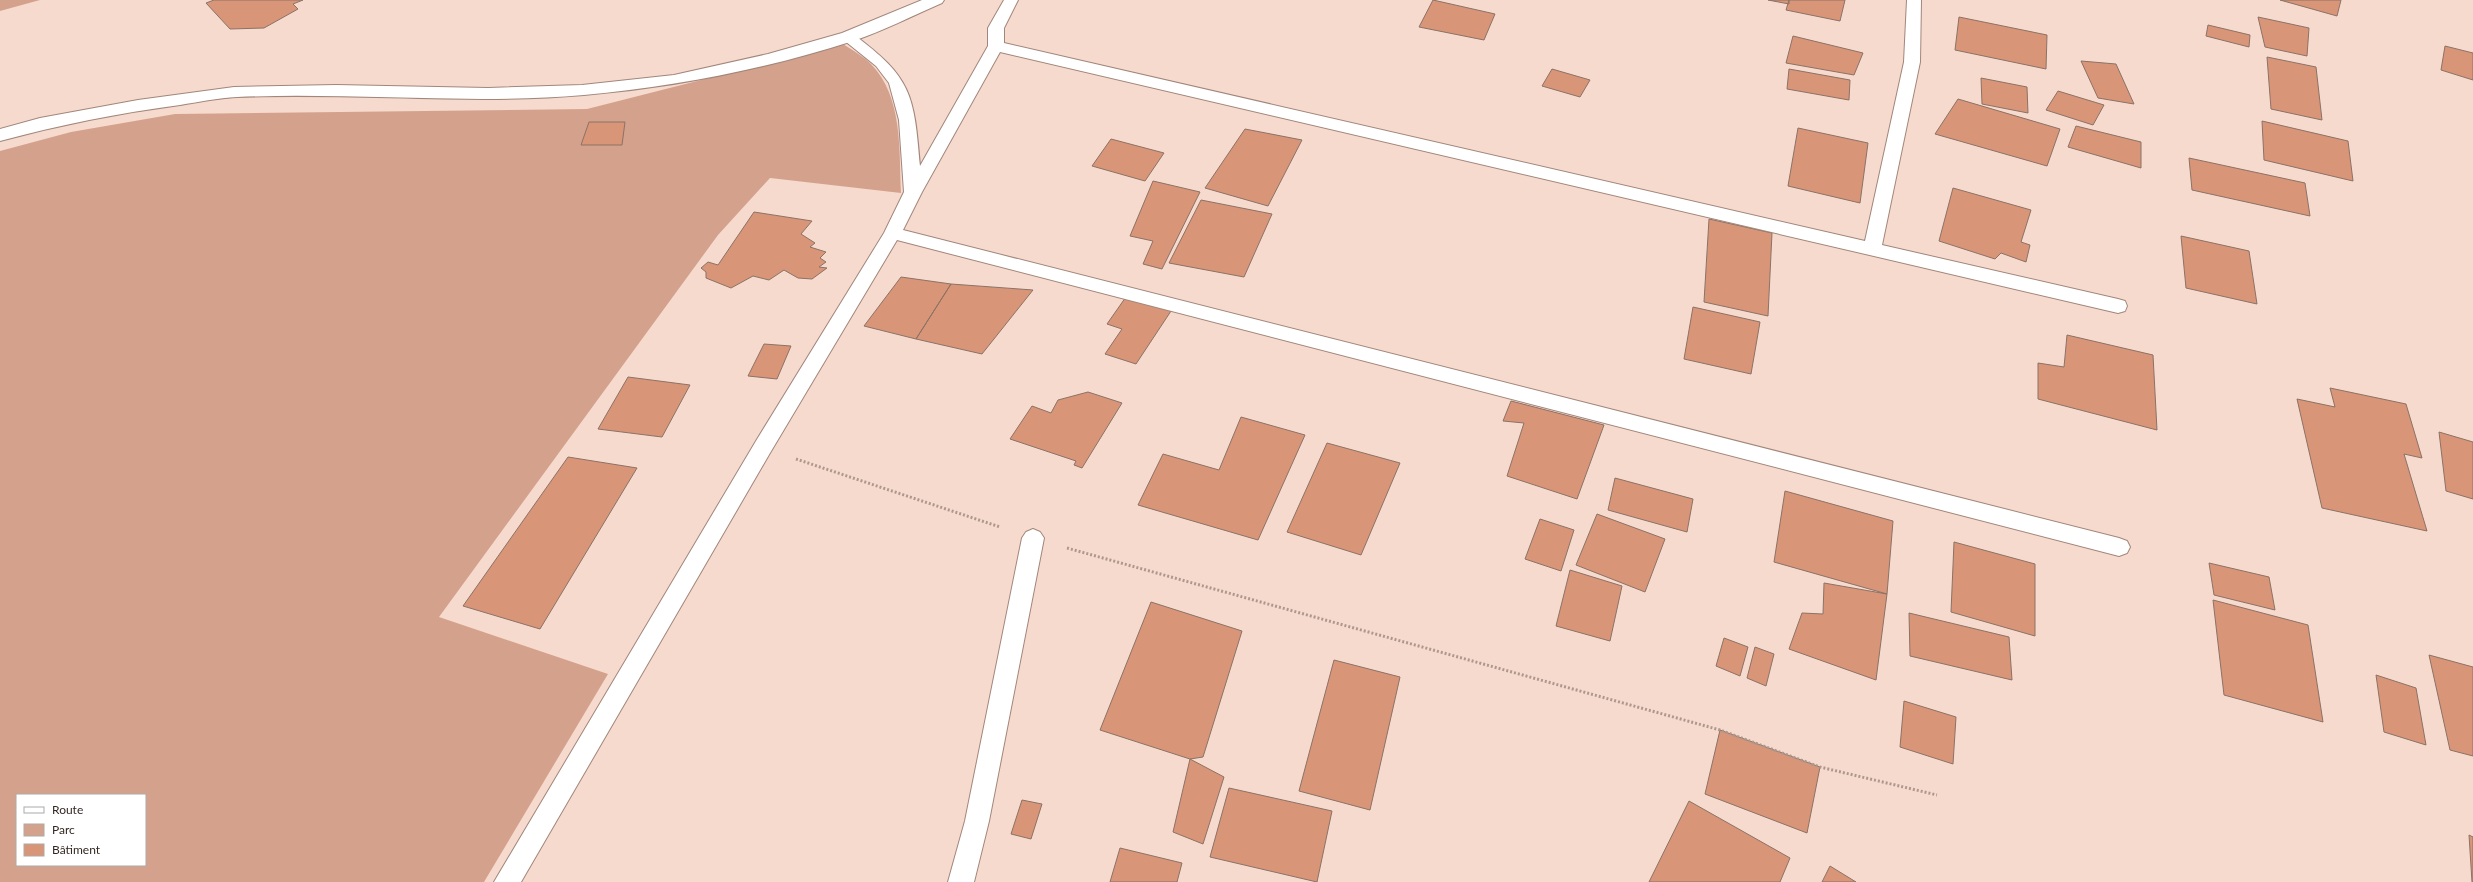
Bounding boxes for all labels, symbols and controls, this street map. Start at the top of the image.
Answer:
legend [16,794,146,866]
text: Route [52,802,83,817]
text: Parc [52,822,75,837]
text: Bâtiment [52,842,101,857]

